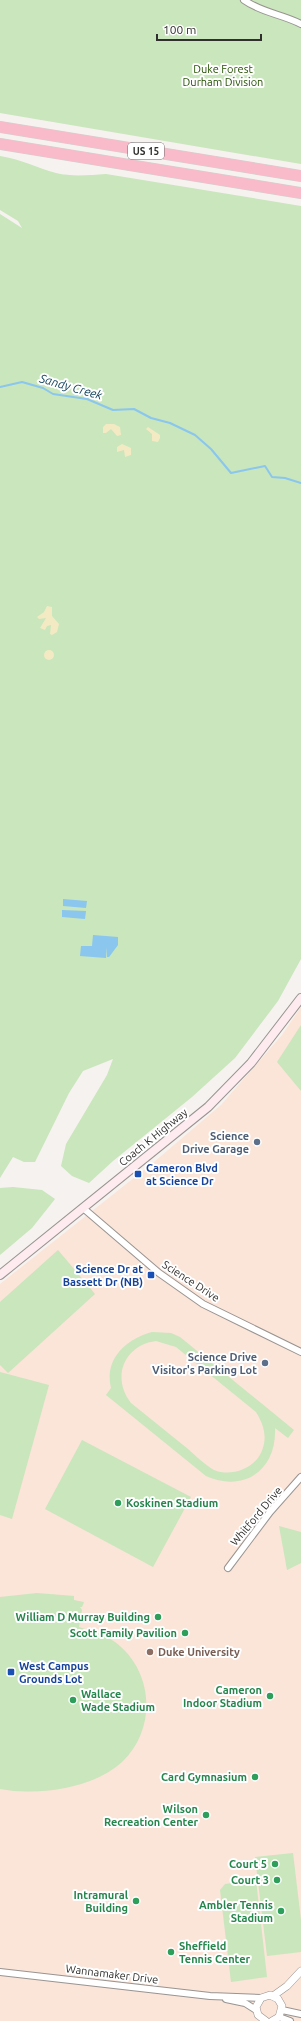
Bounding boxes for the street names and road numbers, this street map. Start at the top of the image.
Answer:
road number: US 15 [128,143,164,159]
street label: Coach K Highway [116,1105,190,1168]
street label: Science Drive [160,1258,222,1304]
street label: Whitford Drive [228,1484,284,1548]
street label: Wannamaker Drive [65,1962,159,1986]

